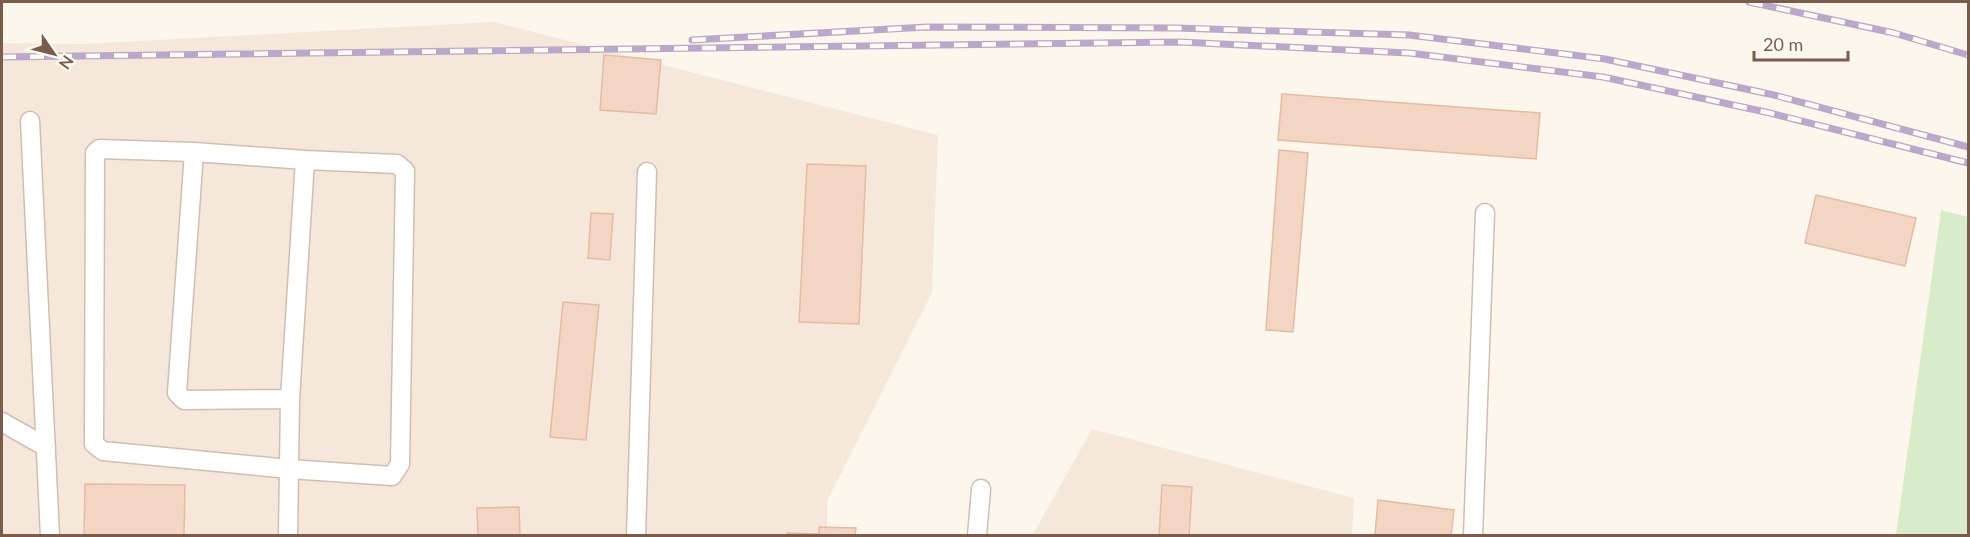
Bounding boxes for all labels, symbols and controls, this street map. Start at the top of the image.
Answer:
north arrow [24,24,84,84]
scale bar [1754,24,1848,62]
text: 20 m [1763,33,1803,55]
text: N [55,52,78,73]

